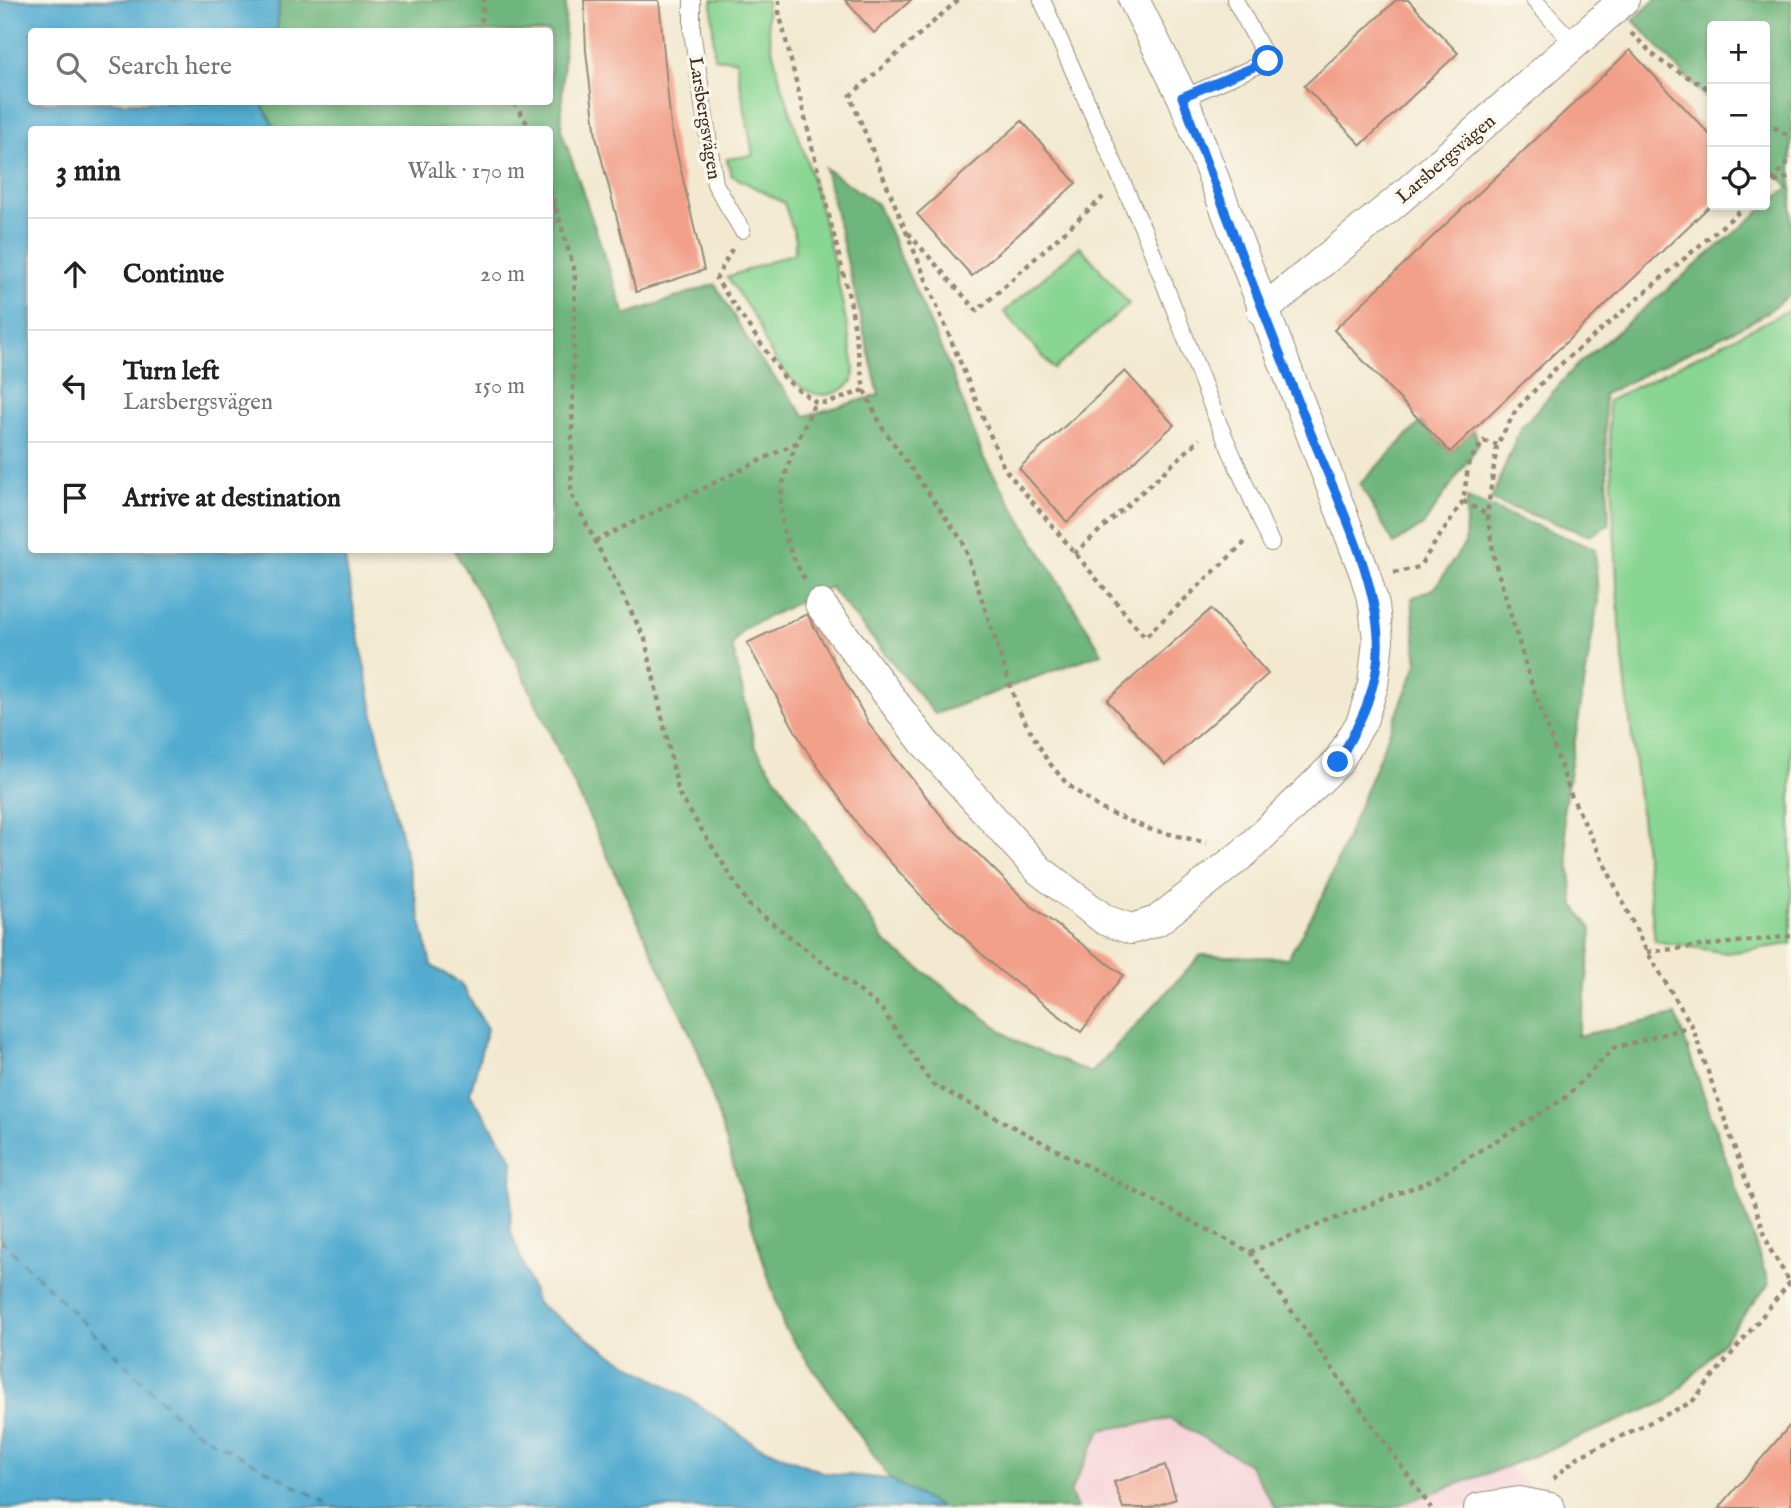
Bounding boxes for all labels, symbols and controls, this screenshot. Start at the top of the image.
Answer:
map controls [1707,21,1770,210]
button: + [1707,21,1770,84]
search box [28,28,553,105]
route start [1252,45,1283,76]
icon: search [52,48,90,86]
text: Search here [108,50,232,83]
street label: Larsbergsvägen [682,55,726,181]
button: − [1707,84,1770,147]
street label: Larsbergsvägen [1392,110,1501,209]
button: locate [1707,147,1770,210]
text: 3 min [56,153,121,191]
text: Walk · 170 m [407,157,525,186]
icon: ahead [56,255,94,293]
text: Continue [123,258,224,291]
text: 20 m [480,260,525,289]
text: Turn left [123,355,220,388]
icon: left [56,367,94,405]
text: 150 m [474,372,525,401]
text: Larsbergsvägen [123,388,273,417]
icon: arrive [56,479,94,517]
text: Arrive at destination [123,482,341,515]
route end [1322,746,1353,777]

